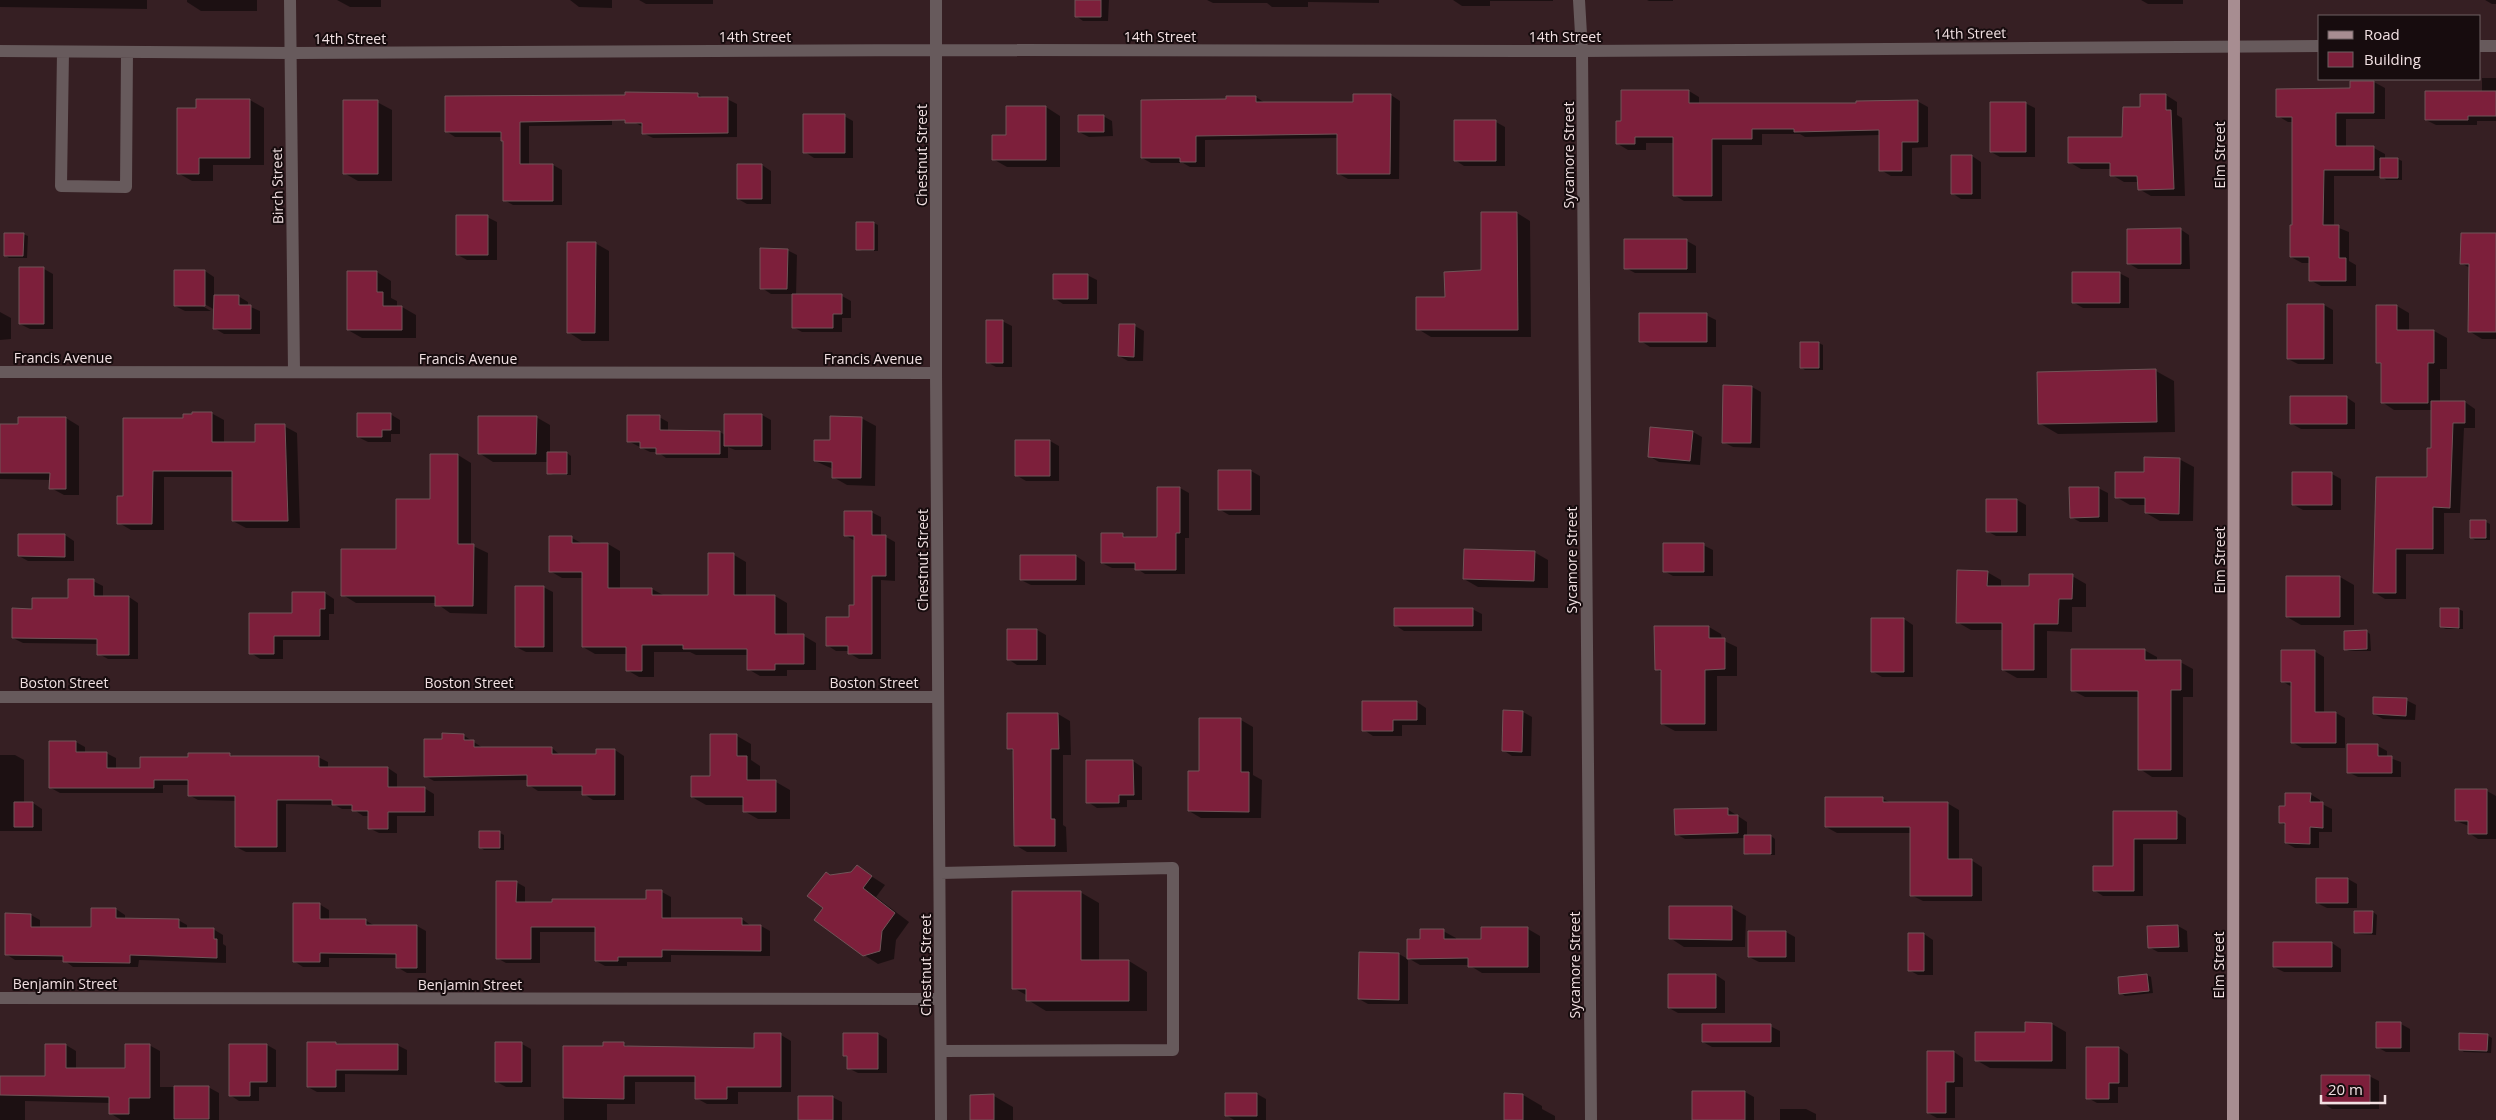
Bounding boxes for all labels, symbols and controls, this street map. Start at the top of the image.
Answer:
legend [2318,15,2481,80]
street label: 14th Street [1934,23,2006,43]
text: Road [2364,24,2400,44]
street label: 14th Street [719,27,791,46]
street label: 14th Street [1124,27,1196,46]
street label: 14th Street [1529,27,1601,46]
street label: 14th Street [314,29,386,48]
text: Building [2364,49,2421,69]
street label: Sycamore Street [1559,102,1578,208]
street label: Chestnut Street [912,104,931,206]
street label: Elm Street [2210,121,2229,189]
street label: Birch Street [267,148,287,224]
street label: Francis Avenue [14,348,112,367]
street label: Francis Avenue [419,349,517,368]
street label: Francis Avenue [824,349,922,368]
street label: Sycamore Street [1562,507,1581,613]
street label: Chestnut Street [913,509,932,611]
street label: Elm Street [2210,526,2229,594]
street label: Boston Street [20,673,108,692]
street label: Boston Street [425,673,513,692]
street label: Boston Street [830,673,918,692]
street label: Sycamore Street [1565,912,1584,1018]
street label: Chestnut Street [916,914,935,1016]
street label: Elm Street [2209,931,2228,999]
street label: Benjamin Street [13,974,117,993]
street label: Benjamin Street [418,975,522,994]
scale bar [2321,1072,2385,1104]
text: 20 m [2328,1079,2363,1099]

